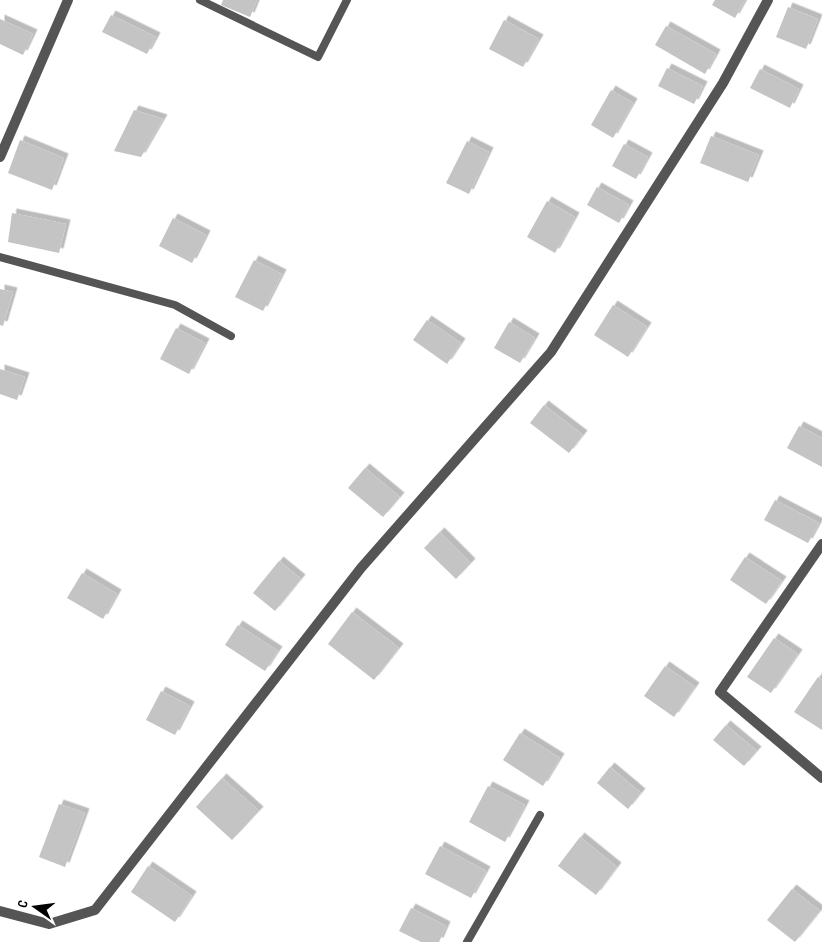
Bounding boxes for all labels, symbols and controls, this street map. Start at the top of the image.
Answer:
north arrow [10,882,60,932]
text: С [14,898,32,910]

